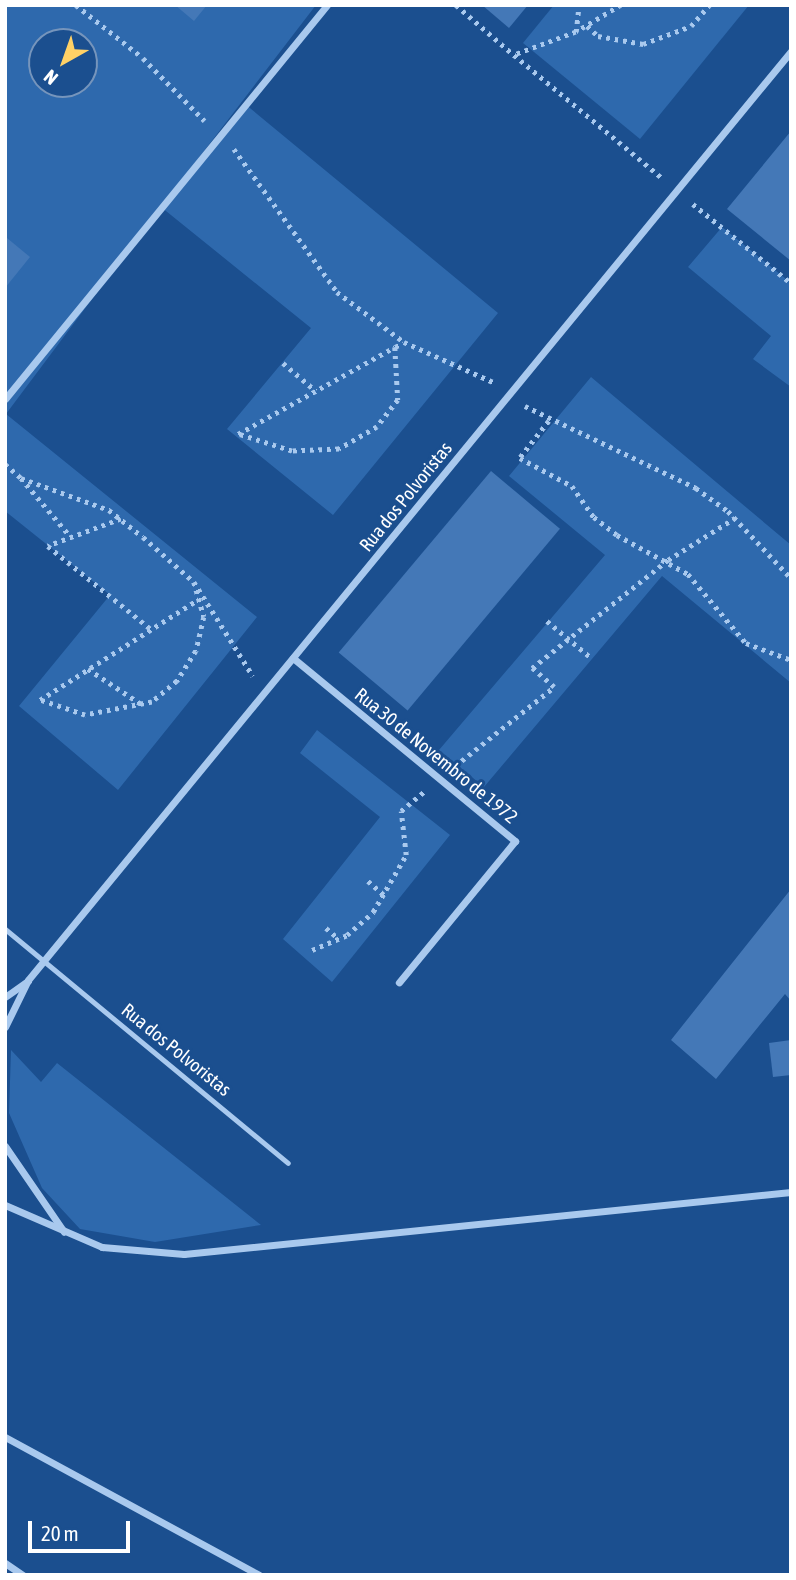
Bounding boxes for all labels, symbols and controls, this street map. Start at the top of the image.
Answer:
north arrow [28,28,98,98]
text: N [39,66,62,90]
street label: Rua dos Polvoristas [355,438,457,556]
street label: Rua 30 de Novembro de 1972 [350,683,522,829]
street label: Rua dos Polvoristas [117,999,235,1101]
scale bar [32,1506,133,1550]
text: 20 m [41,1521,79,1545]

